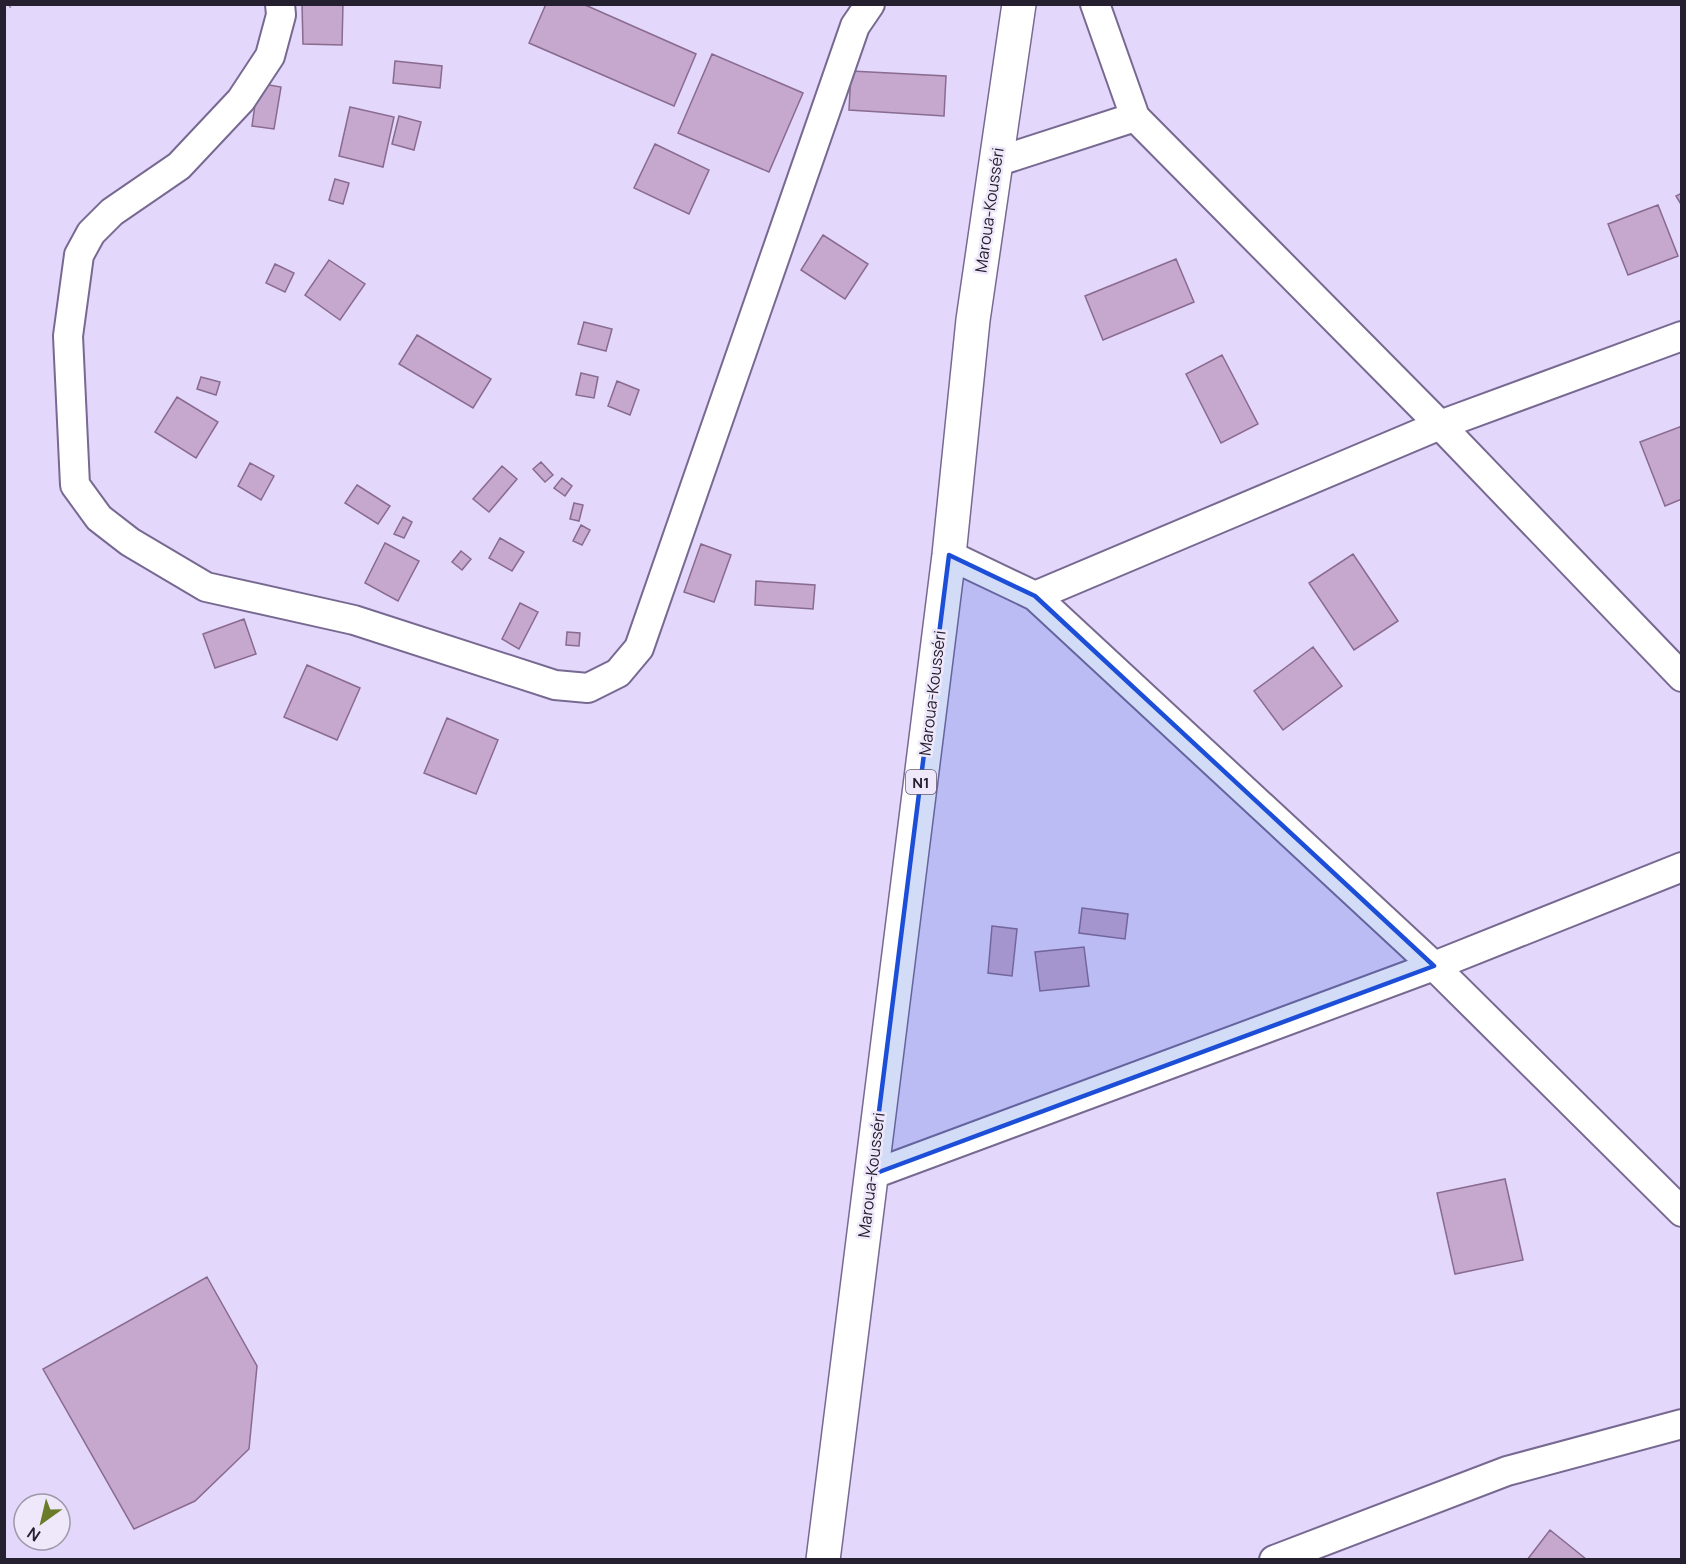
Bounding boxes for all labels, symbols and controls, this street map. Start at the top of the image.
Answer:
street label: Maroua-Kousséri [969,146,1009,274]
street label: Maroua-Kousséri [913,629,951,757]
road number: N1 [906,770,936,794]
street label: Maroua-Kousséri [852,1111,890,1239]
north arrow [12,1492,72,1552]
text: N [23,1522,45,1547]

